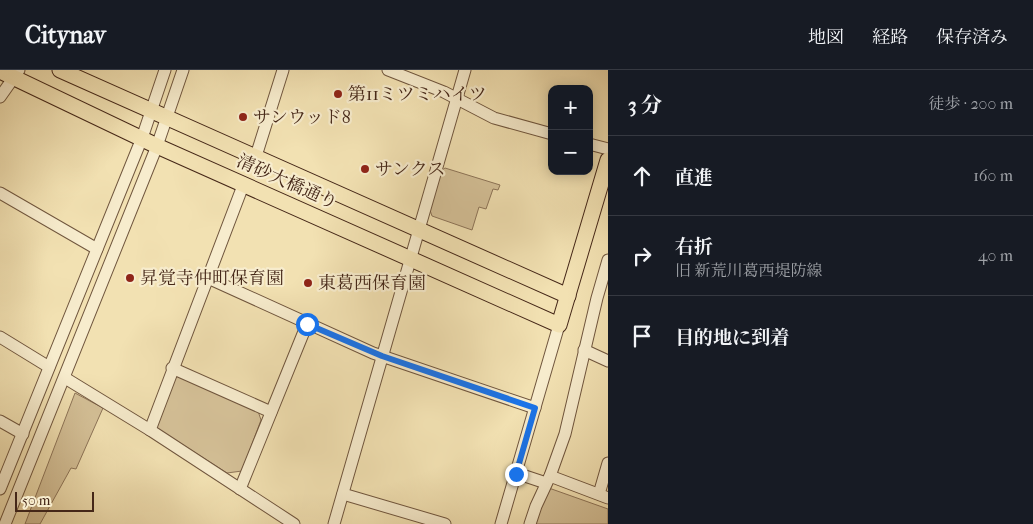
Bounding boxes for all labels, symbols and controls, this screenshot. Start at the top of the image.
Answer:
text: Citynav [25,21,106,49]
text: 地図 [808,27,844,48]
text: 経路 [872,27,908,48]
text: 保存済み [936,27,1008,48]
place label: 第11ミツミハイツ [348,84,487,105]
map controls [548,85,593,175]
button: + [548,85,593,130]
marker: 第11ミツミハイツ [332,88,344,100]
text: 3 分 [628,93,662,117]
text: 徒歩 · 200 m [928,94,1013,113]
place label: サンウッド8 [253,107,351,128]
marker: サンウッド8 [237,111,249,123]
button: − [548,130,593,175]
street label: 清砂大橋通り [233,150,341,214]
place label: サンクス [375,159,446,180]
icon: ahead [628,162,656,190]
marker: サンクス [359,163,371,175]
text: 160 m [973,166,1013,185]
text: 直進 [675,167,713,189]
text: 右折 [675,236,713,258]
icon: right [628,242,656,270]
text: 40 m [978,246,1013,265]
text: 旧 新荒川葛西堤防線 [675,261,822,280]
place label: 昇覚寺仲町保育園 [140,268,284,289]
marker: 昇覚寺仲町保育園 [124,272,136,284]
place label: 東葛西保育園 [318,273,426,294]
marker: 東葛西保育園 [302,277,314,289]
route start [296,313,319,336]
icon: arrive [628,322,656,350]
text: 目的地に到着 [675,327,789,349]
route end [505,463,528,486]
scale bar [15,489,94,512]
text: 50 m [22,492,50,509]

